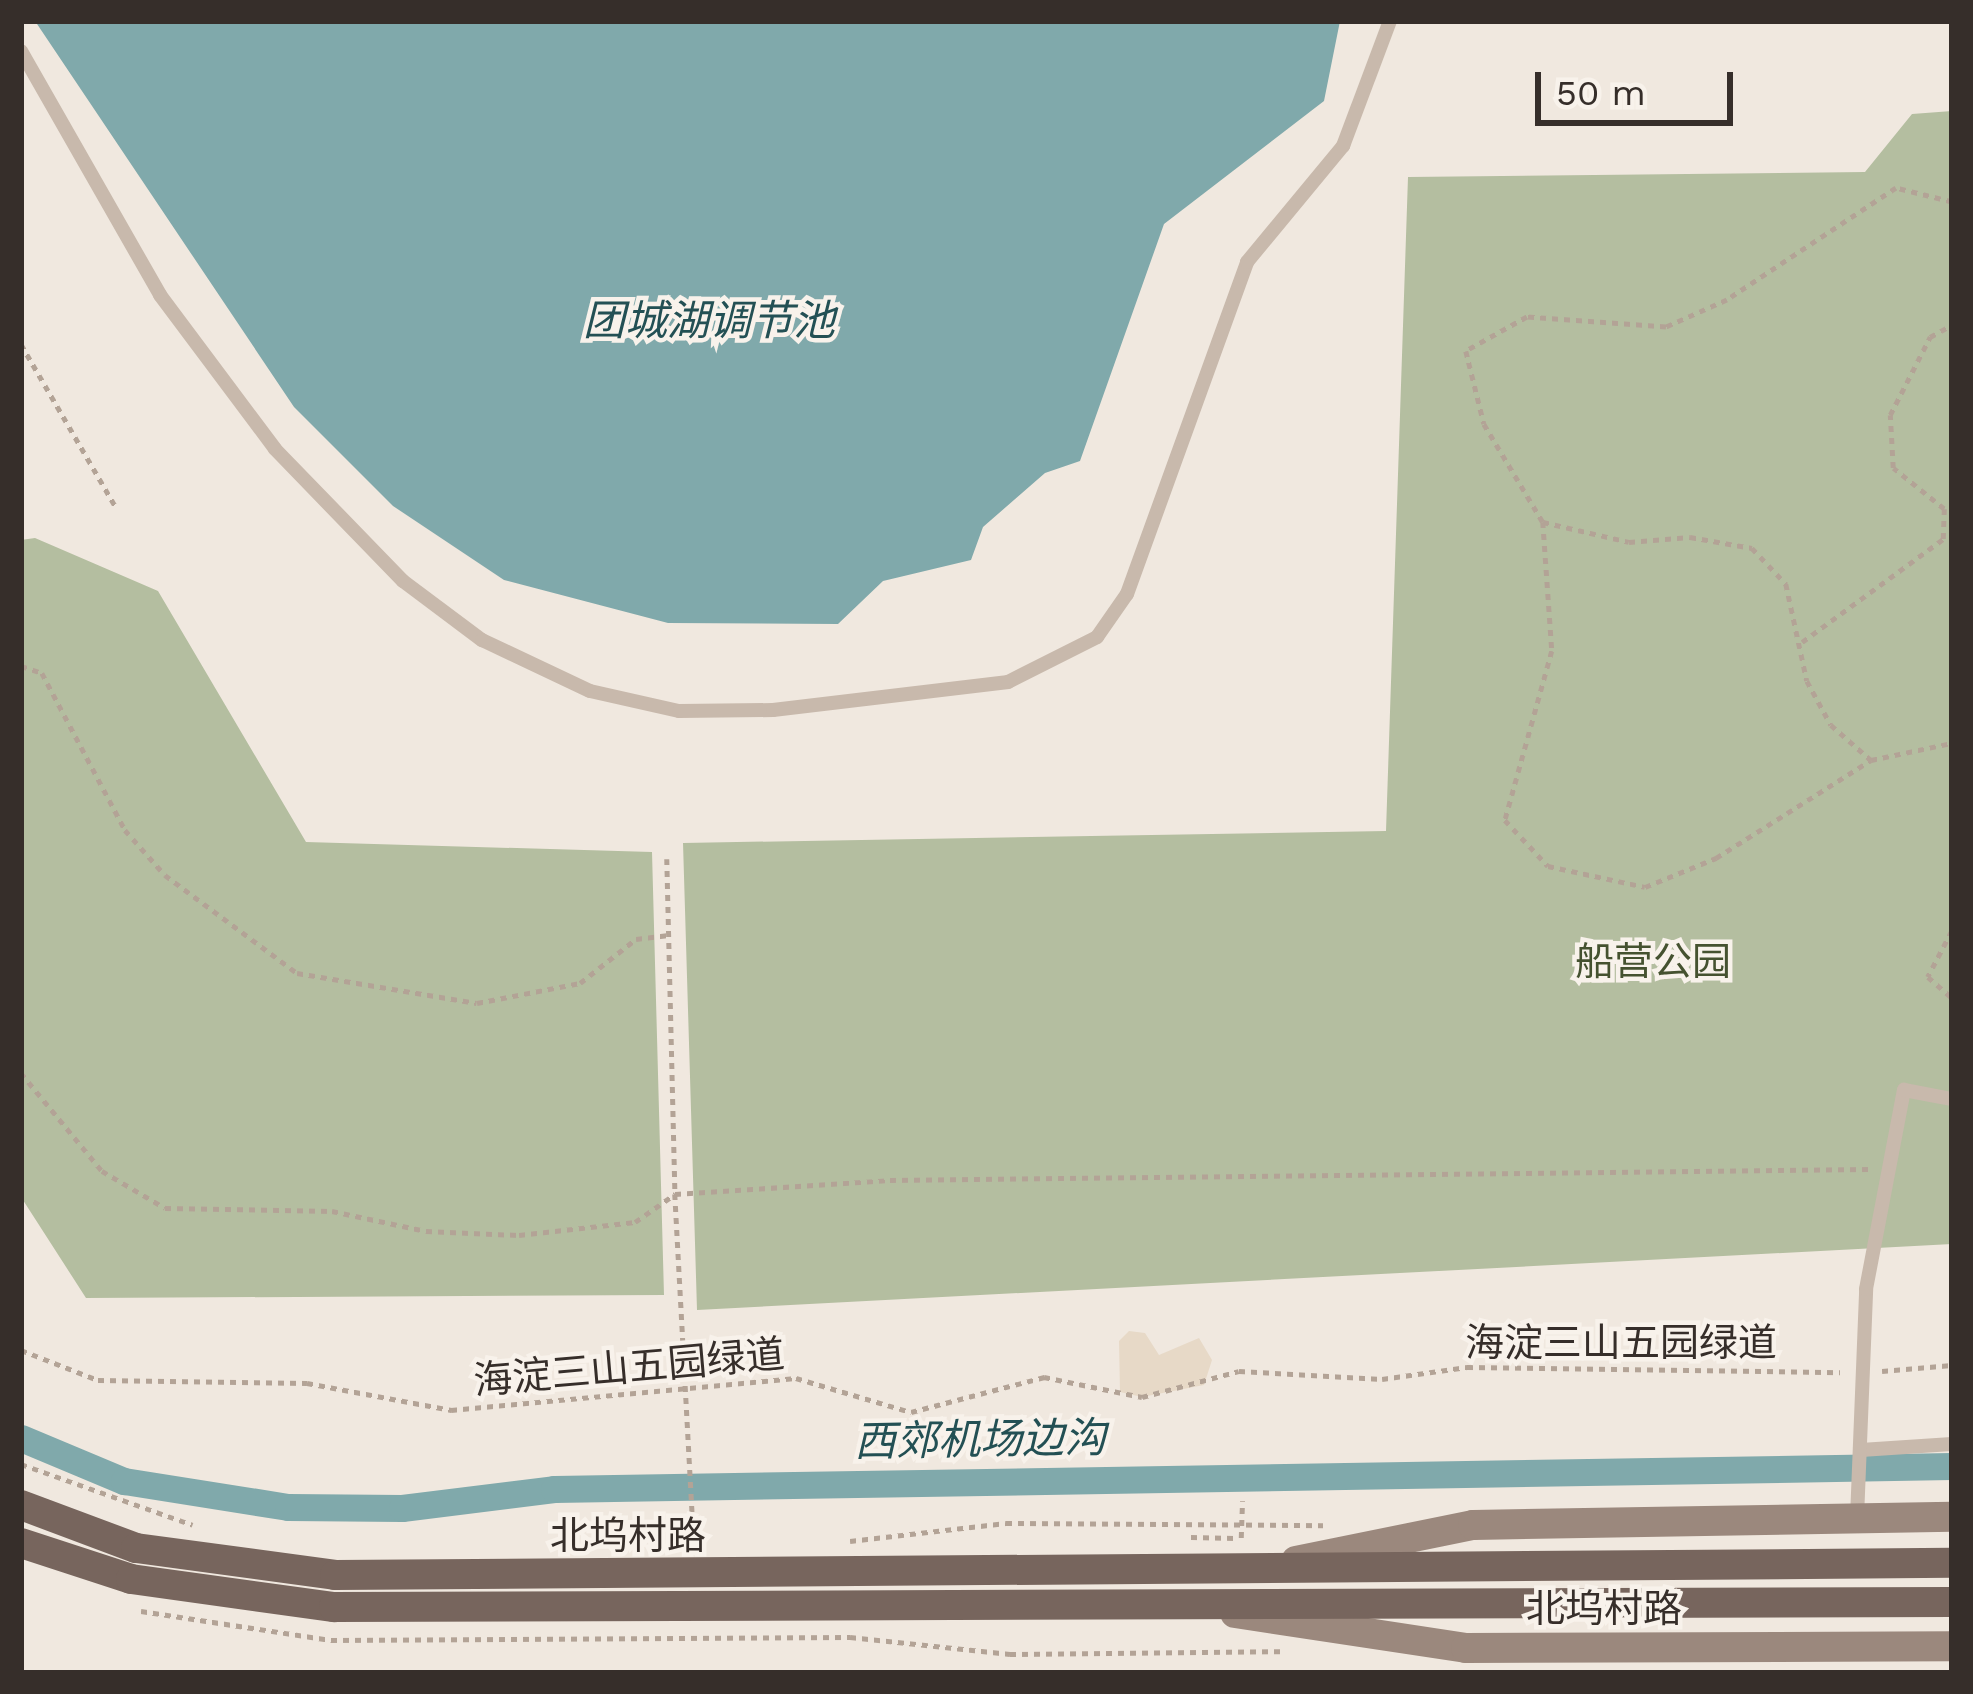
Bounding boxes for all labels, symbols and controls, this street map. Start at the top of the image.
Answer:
scale bar [1541,48,1739,122]
text: 50 m [1556,72,1646,114]
water label: 团城湖调节池 [583,296,835,346]
park label: 船营公园 [1575,939,1731,985]
street label: 海淀三山五园绿道 [1465,1320,1777,1366]
street label: 海淀三山五园绿道 [472,1331,786,1405]
water label: 西郊机场边沟 [854,1413,1106,1467]
street label: 北坞村路 [550,1513,706,1559]
street label: 北坞村路 [1526,1586,1682,1632]

